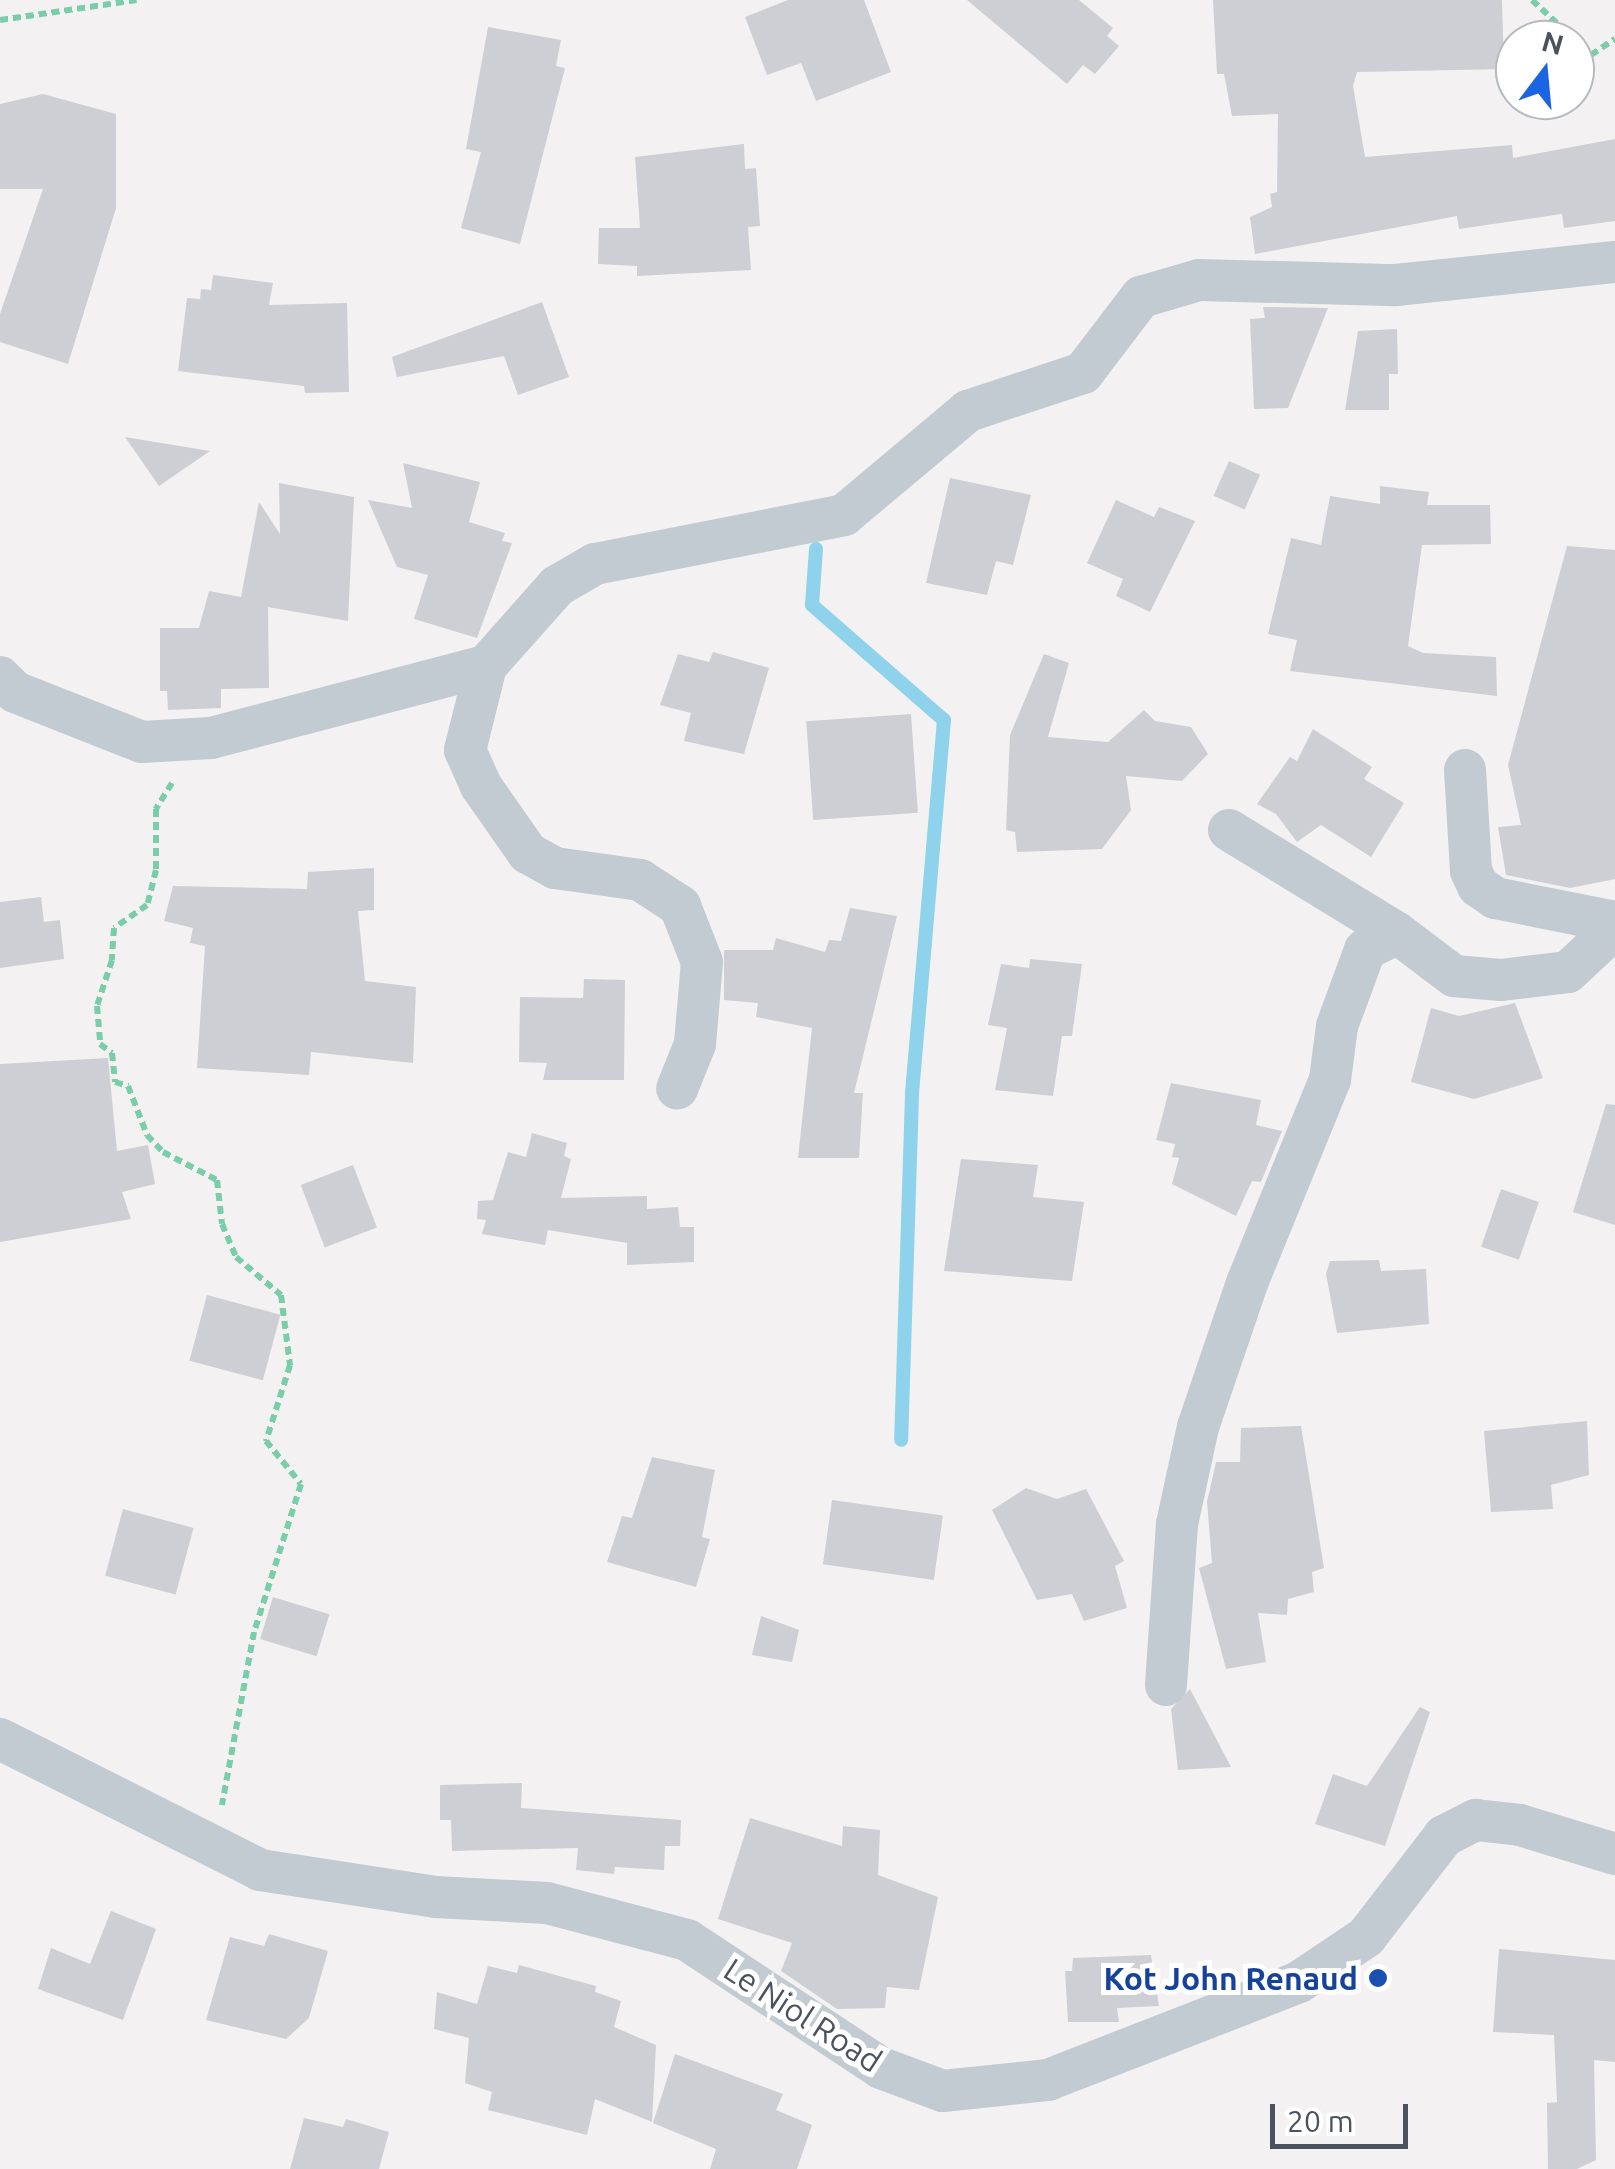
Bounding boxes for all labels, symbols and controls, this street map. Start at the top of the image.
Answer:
north arrow [1495,20,1595,120]
text: N [1539,25,1567,60]
street label: Le Niol Road [717,1950,889,2080]
place label: Kot John Renaud [1103,1959,1358,1997]
marker: Kot John Renaud [1367,1967,1389,1989]
scale bar [1275,2084,1412,2146]
text: 20 m [1287,2104,1354,2138]

